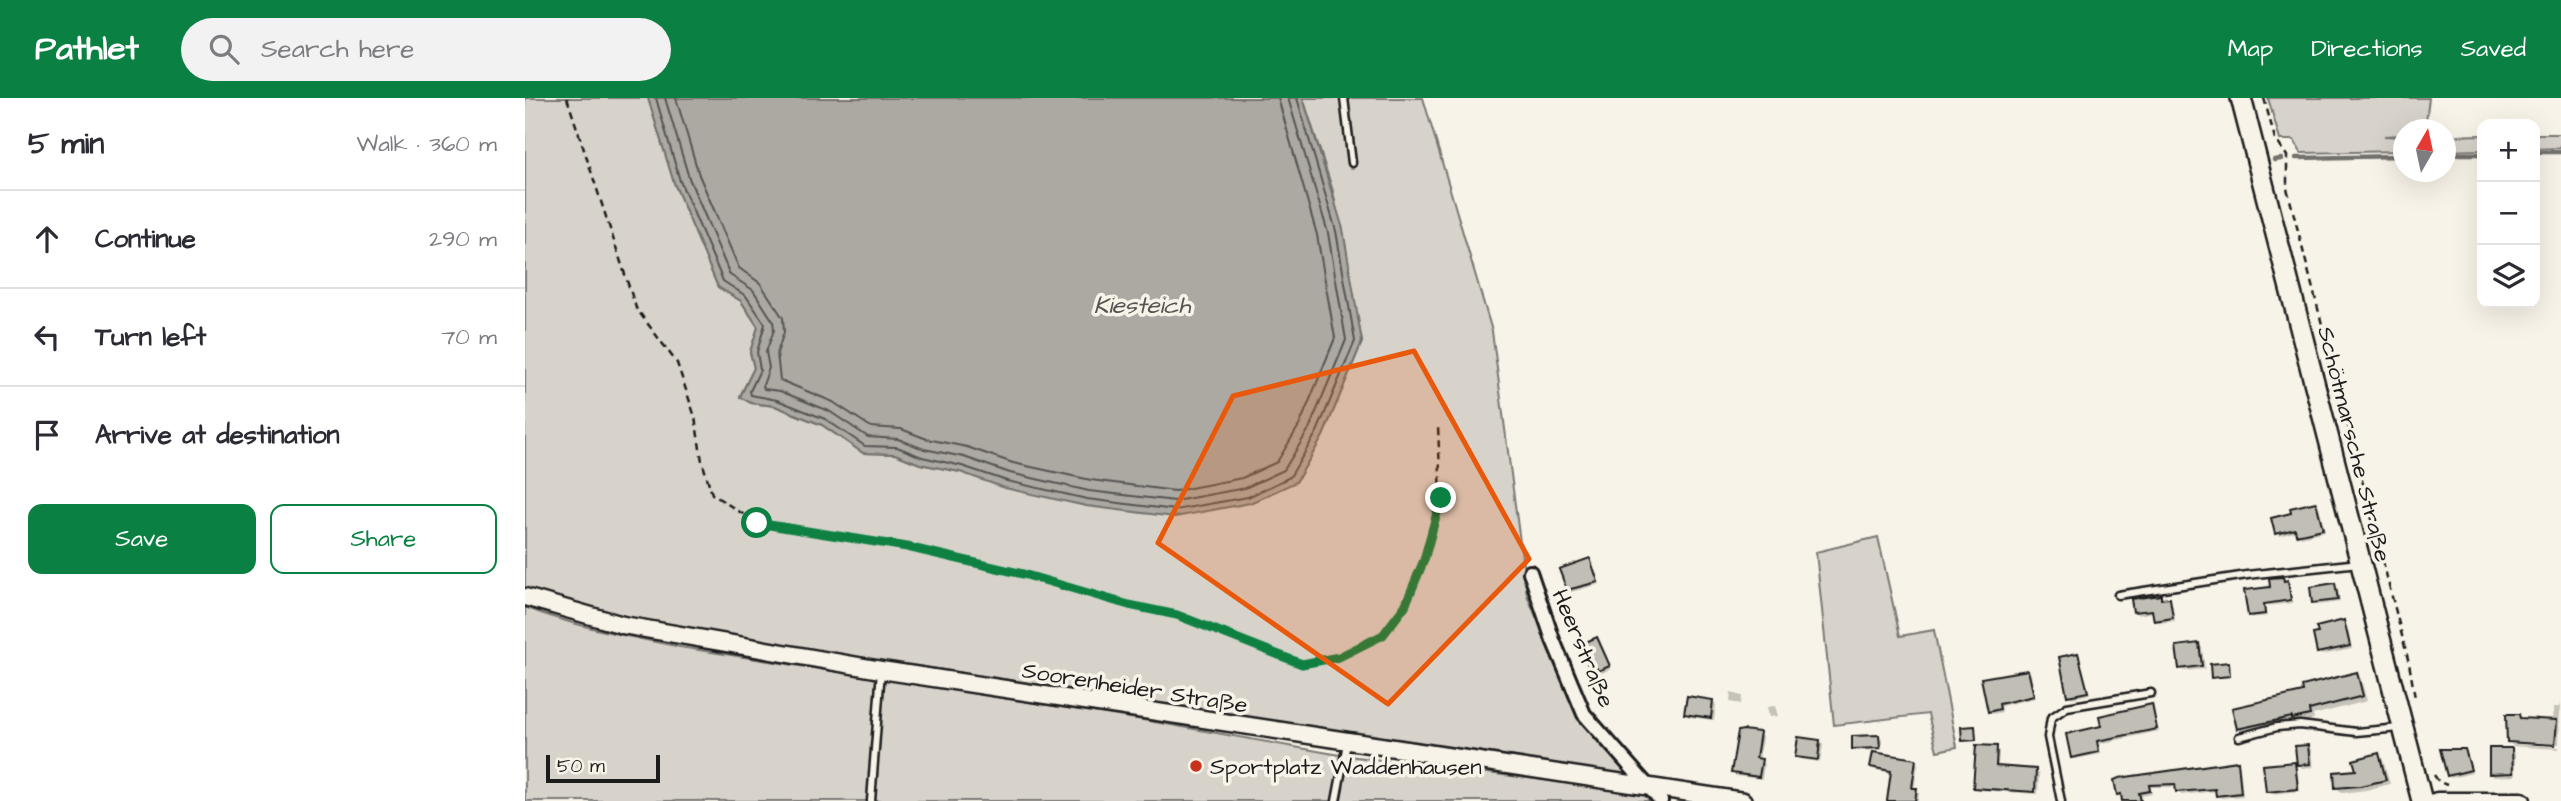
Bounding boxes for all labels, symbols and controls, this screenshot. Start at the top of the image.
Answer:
search box [181,18,671,81]
text: Pathlet [35,26,139,72]
icon: search [205,30,243,68]
text: Search here [261,31,414,67]
text: Map [2228,32,2273,66]
text: Directions [2311,32,2423,66]
text: Saved [2461,32,2526,66]
north arrow [2393,119,2456,182]
map controls [2477,119,2540,308]
button: + [2477,119,2540,182]
text: 5 min [28,123,104,165]
text: Walk · 360 m [357,128,497,160]
button: − [2477,182,2540,245]
icon: ahead [28,220,66,258]
text: Continue [95,221,196,257]
text: 290 m [429,223,497,255]
button: layers [2477,245,2540,308]
water label: Kiesteich [1094,289,1191,323]
icon: left [28,318,66,356]
text: Turn left [95,319,206,355]
text: 70 m [441,321,497,353]
street label: Schötmarsche Straße [2309,323,2399,565]
icon: arrive [28,416,66,454]
text: Arrive at destination [95,417,340,453]
route end [1425,482,1456,513]
button: Save [28,504,256,574]
button: Share [270,504,497,574]
route start [741,507,772,538]
street label: Heerstraße [1544,584,1622,712]
street label: Soorenheider Straße [1020,654,1250,722]
place label: Sportplatz Waddenhausen [1210,751,1482,783]
scale bar [546,752,660,784]
text: 50 m [557,753,605,780]
marker: Sportplatz Waddenhausen [1188,758,1204,774]

